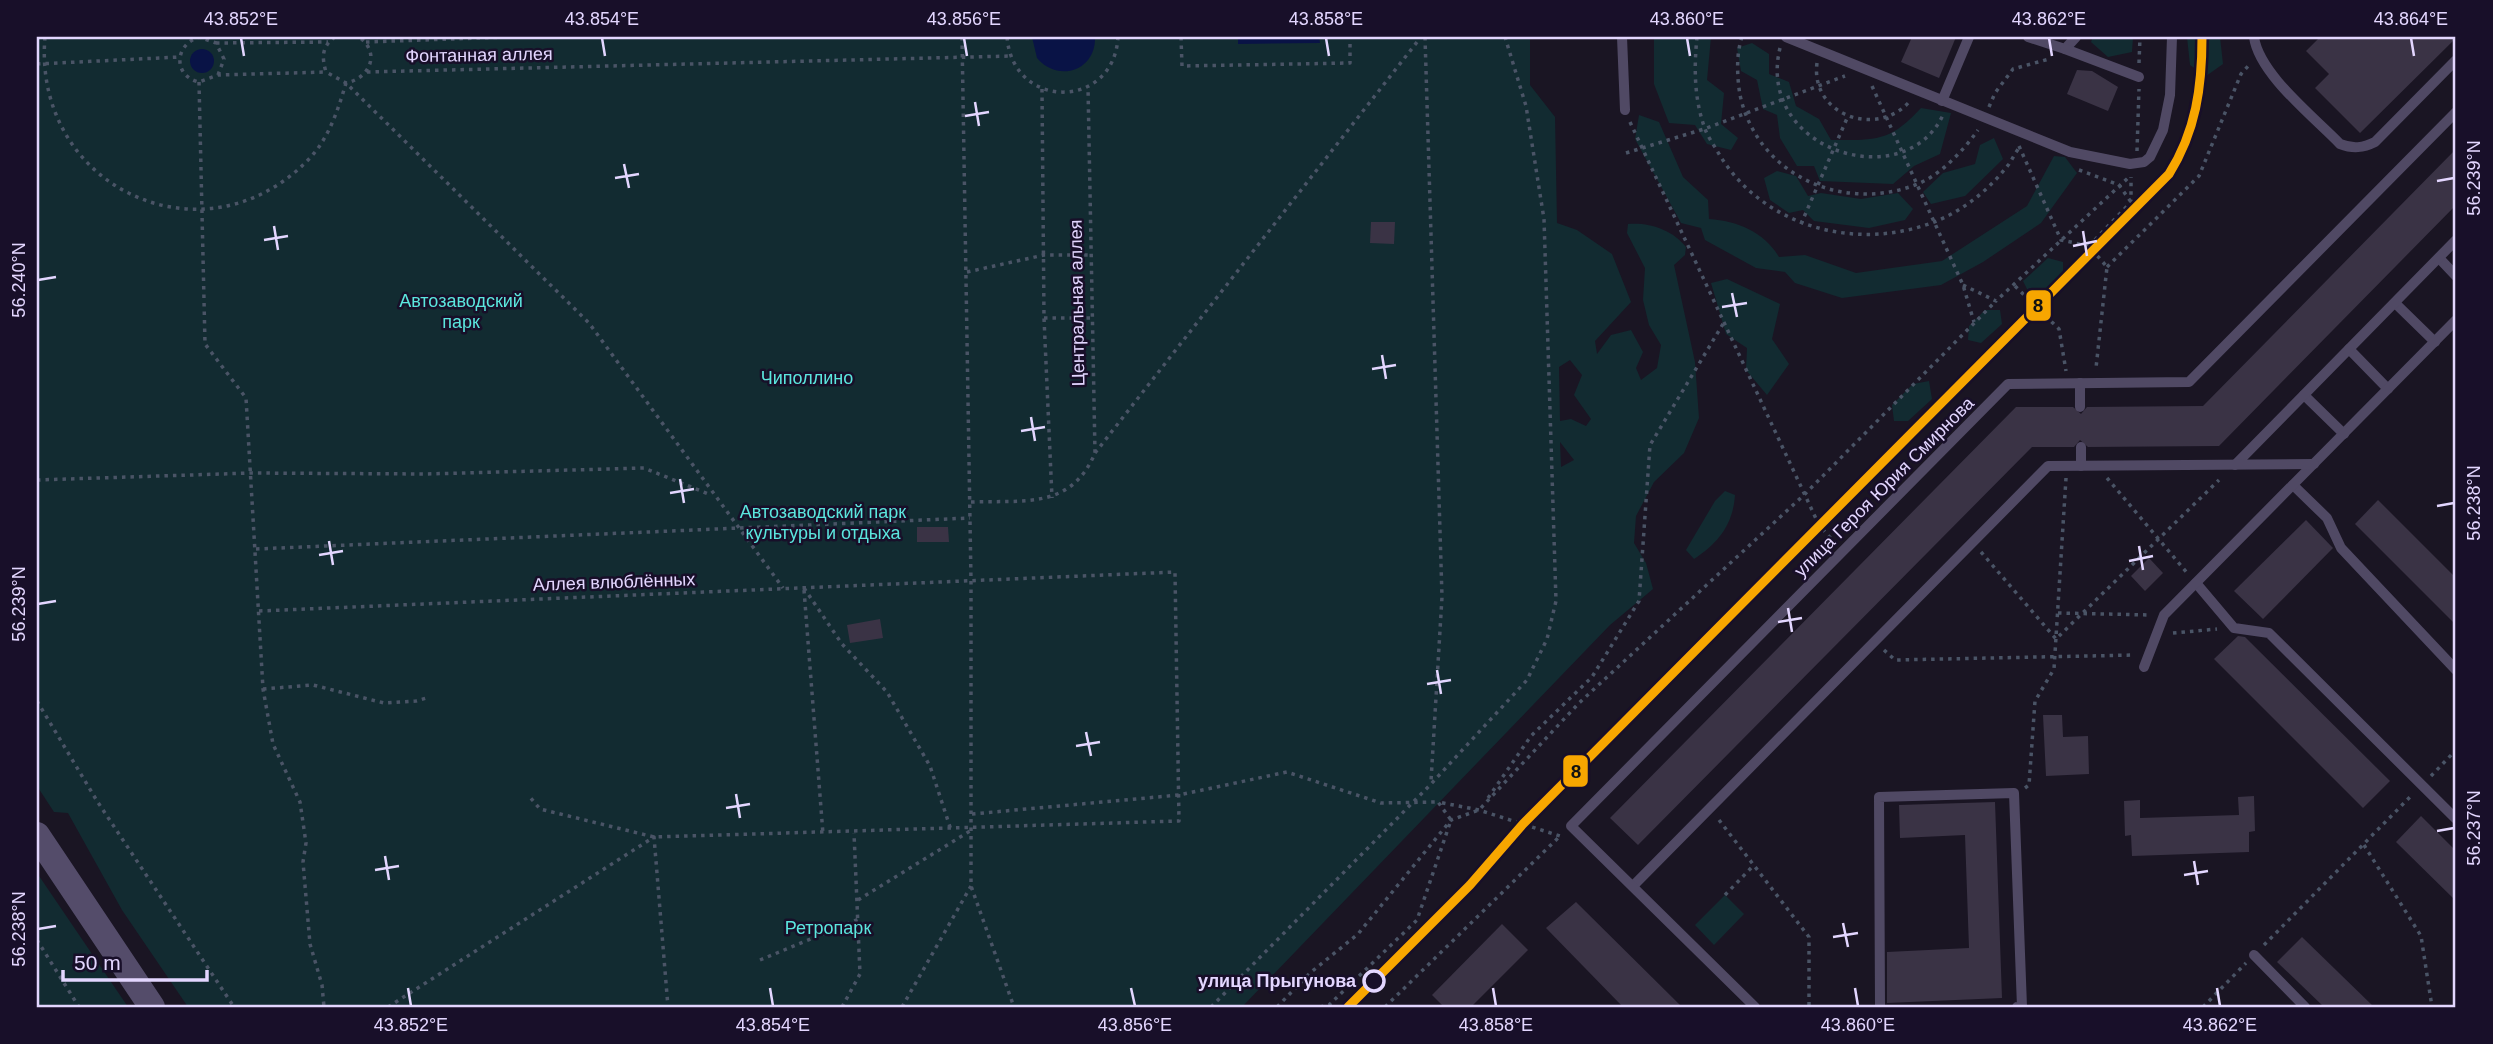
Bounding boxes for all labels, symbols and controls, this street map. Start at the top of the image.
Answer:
text: 43.852°E [204,9,278,29]
text: 43.854°E [565,9,639,29]
text: 43.856°E [927,9,1001,29]
text: 43.858°E [1289,9,1363,29]
text: 43.860°E [1650,9,1724,29]
text: 43.862°E [2012,9,2086,29]
text: 43.864°E [2374,9,2448,29]
street label: Фонтанная аллея [405,44,553,66]
text: 56.239°N [2464,140,2484,216]
street label: Центральная аллея [1066,219,1088,387]
text: 56.240°N [9,242,29,318]
line badge: 8 [2025,289,2052,322]
park label: Автозаводский парк [399,291,523,332]
text: 8 [2033,295,2043,316]
park label: Чиполлино [761,368,853,388]
street label: улица Героя Юрия Смирнова [1790,392,1979,581]
text: 56.238°N [2464,465,2484,541]
park label: Автозаводский парк культуры и отдыха [740,502,906,543]
text: 56.239°N [9,566,29,642]
street label: Аллея влюблённых [532,569,696,595]
line badge: 8 [1562,754,1589,788]
text: 8 [1571,761,1581,782]
text: 56.237°N [2464,790,2484,866]
text: 56.238°N [9,891,29,967]
park label: Ретропарк [785,918,871,938]
scale bar [63,939,206,983]
text: 50 m [74,951,121,974]
marker: улица Прыгунова [1363,970,1385,992]
place label: улица Прыгунова [1198,971,1357,991]
text: 43.852°E [374,1015,448,1035]
text: 43.854°E [736,1015,810,1035]
text: 43.856°E [1098,1015,1172,1035]
text: 43.858°E [1459,1015,1533,1035]
text: 43.860°E [1821,1015,1895,1035]
text: 43.862°E [2183,1015,2257,1035]

